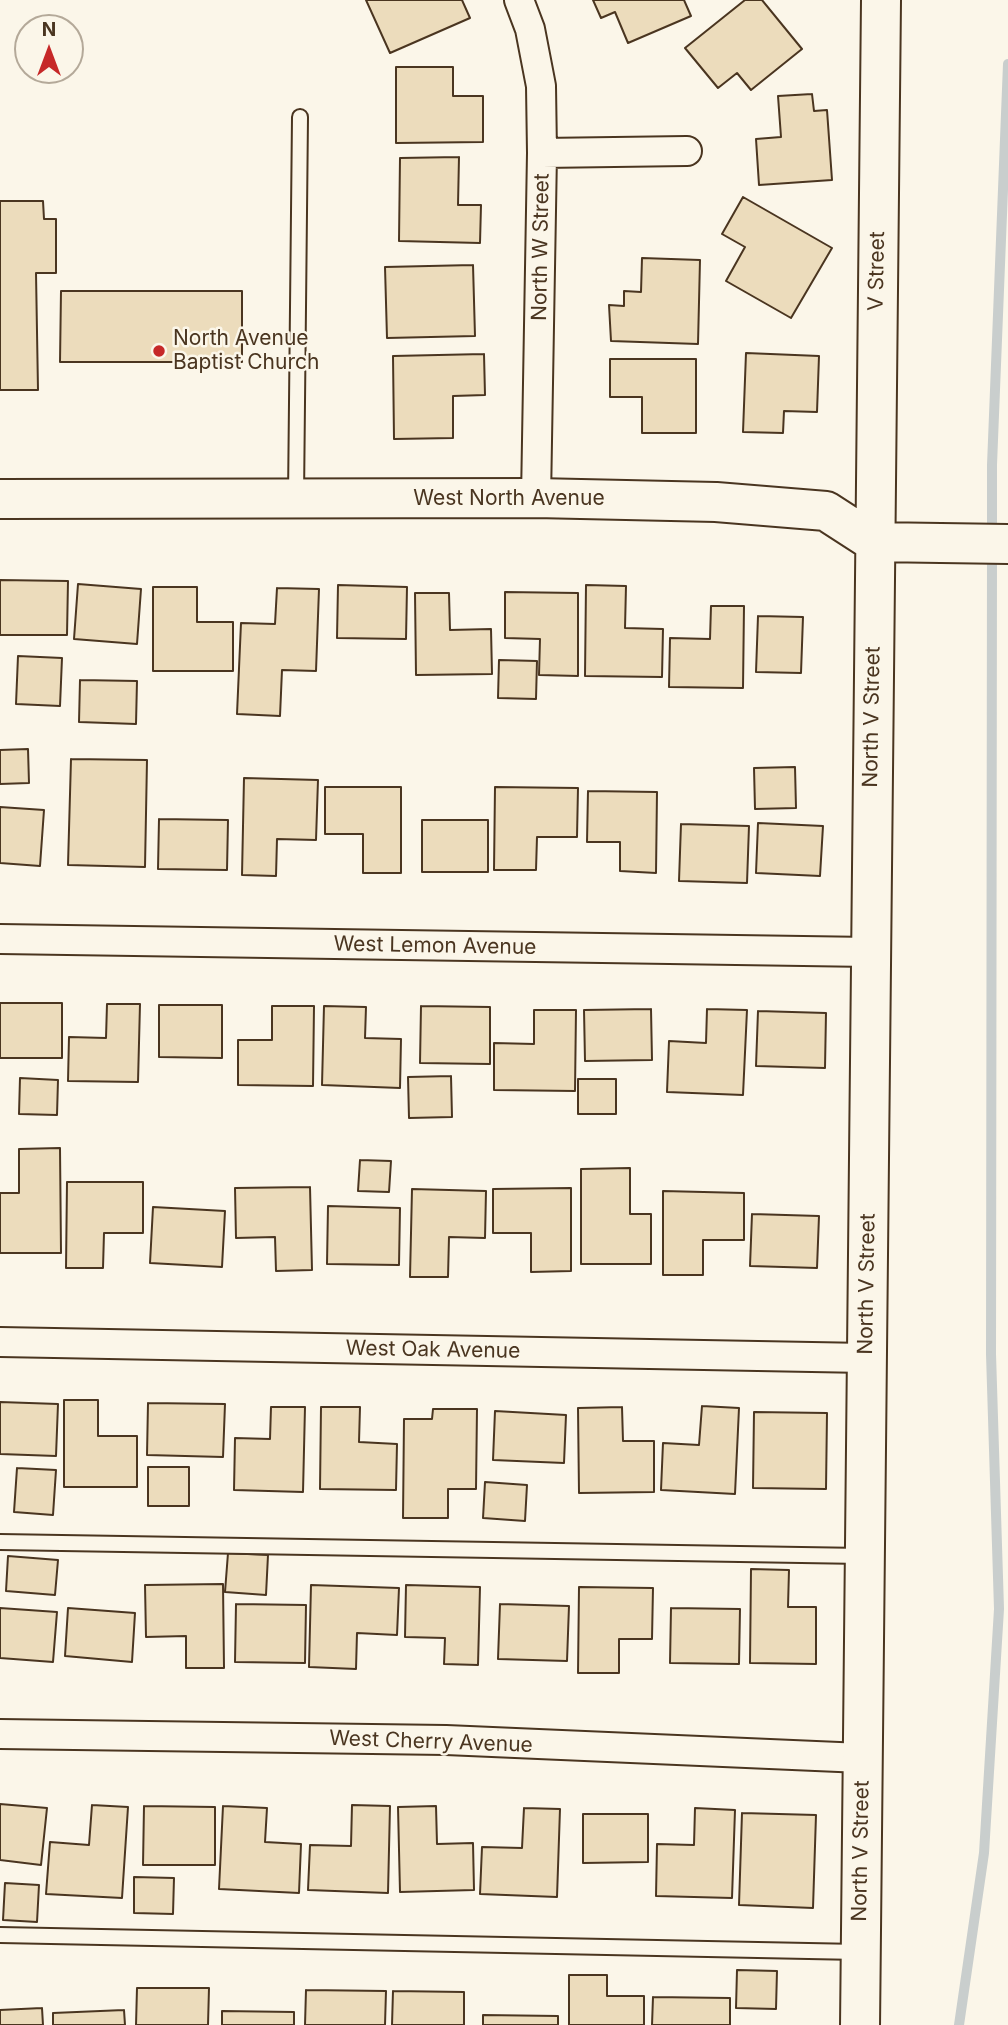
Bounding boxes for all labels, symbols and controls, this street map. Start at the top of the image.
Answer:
north arrow [14,14,84,84]
text: N [42,18,56,41]
street label: North W Street [527,173,555,321]
street label: V Street [864,231,890,311]
place label: North Avenue Baptist Church [173,326,319,376]
marker: North Avenue Baptist Church [151,343,167,359]
street label: West North Avenue [413,486,605,512]
street label: North V Street [858,646,886,788]
street label: West Lemon Avenue [333,932,537,960]
street label: North V Street [853,1213,881,1355]
street label: West Oak Avenue [345,1336,521,1364]
street label: West Cherry Avenue [329,1726,533,1758]
street label: North V Street [847,1780,875,1922]

